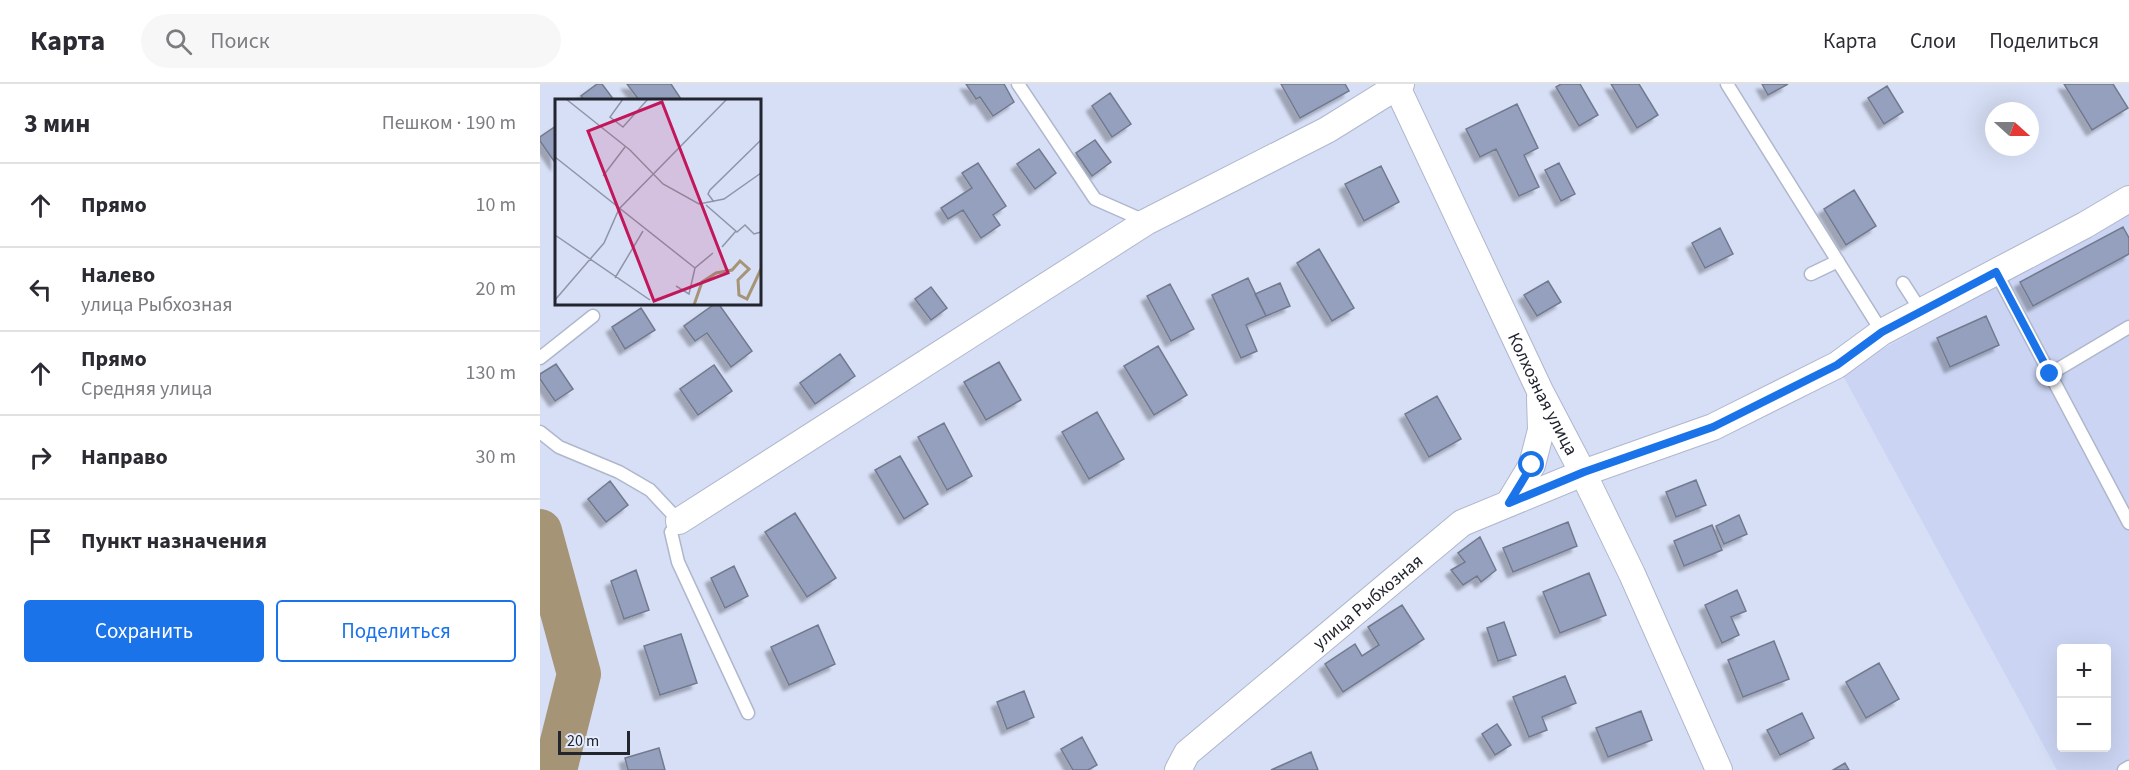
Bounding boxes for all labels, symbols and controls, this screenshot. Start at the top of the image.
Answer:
search box [141,14,561,68]
text: Карта [30,21,105,61]
icon: search [162,25,195,58]
text: Поиск [210,25,270,57]
text: Карта [1823,26,1877,56]
text: Слои [1910,26,1956,56]
text: Поделиться [1989,26,2099,56]
inset map [555,99,760,304]
north arrow [1985,102,2039,156]
text: 3 мин [24,105,90,142]
text: Пешком · 190 m [382,109,516,137]
icon: ahead [24,189,57,222]
text: Прямо [81,189,147,221]
text: 10 m [476,191,516,219]
text: Налево [81,259,155,291]
icon: left [24,273,57,306]
text: 20 m [476,275,516,303]
text: улица Рыбхозная [81,291,233,319]
street label: Колхозная улица [1502,328,1584,460]
text: Прямо [81,343,147,375]
icon: ahead [24,357,57,390]
text: 130 m [466,359,516,387]
route end [2036,360,2062,386]
text: Средняя улица [81,375,212,403]
icon: right [24,441,57,474]
text: Направо [81,441,168,473]
text: 30 m [476,443,516,471]
route start [1518,451,1544,477]
icon: arrive [24,525,57,558]
text: Пункт назначения [81,525,267,557]
street label: улица Рыбхозная [1307,548,1428,655]
button: Сохранить [24,600,264,662]
button: Поделиться [276,600,516,662]
map controls [2057,644,2111,752]
button: + [2057,644,2111,698]
button: − [2057,698,2111,752]
scale bar [558,728,630,756]
text: 20 m [567,730,599,752]

